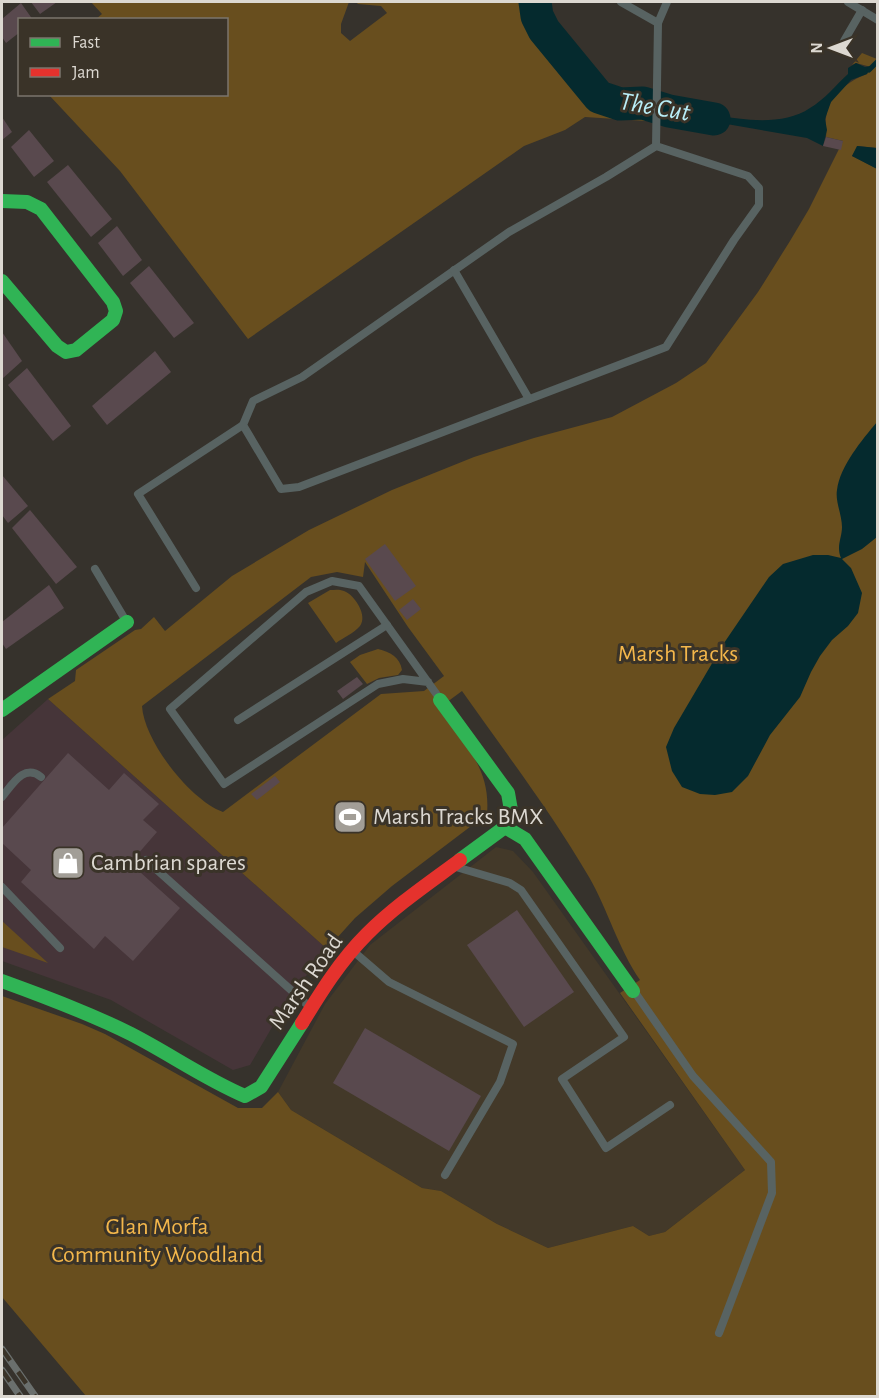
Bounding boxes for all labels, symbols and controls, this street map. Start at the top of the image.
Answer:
legend [18,18,228,96]
north arrow [801,18,861,78]
text: Fast [72,34,100,52]
text: N [809,42,825,54]
text: Jam [72,64,100,82]
water label: The Cut [618,88,693,126]
park label: Marsh Tracks [618,642,738,666]
sports icon: Marsh Tracks BMX [332,799,368,835]
place label: Marsh Tracks BMX [373,805,544,829]
shop icon: Cambrian spares [50,845,86,881]
place label: Cambrian spares [91,851,246,875]
street label: Marsh Road [265,930,347,1034]
park label: Glan Morfa Community Woodland [51,1215,263,1267]

